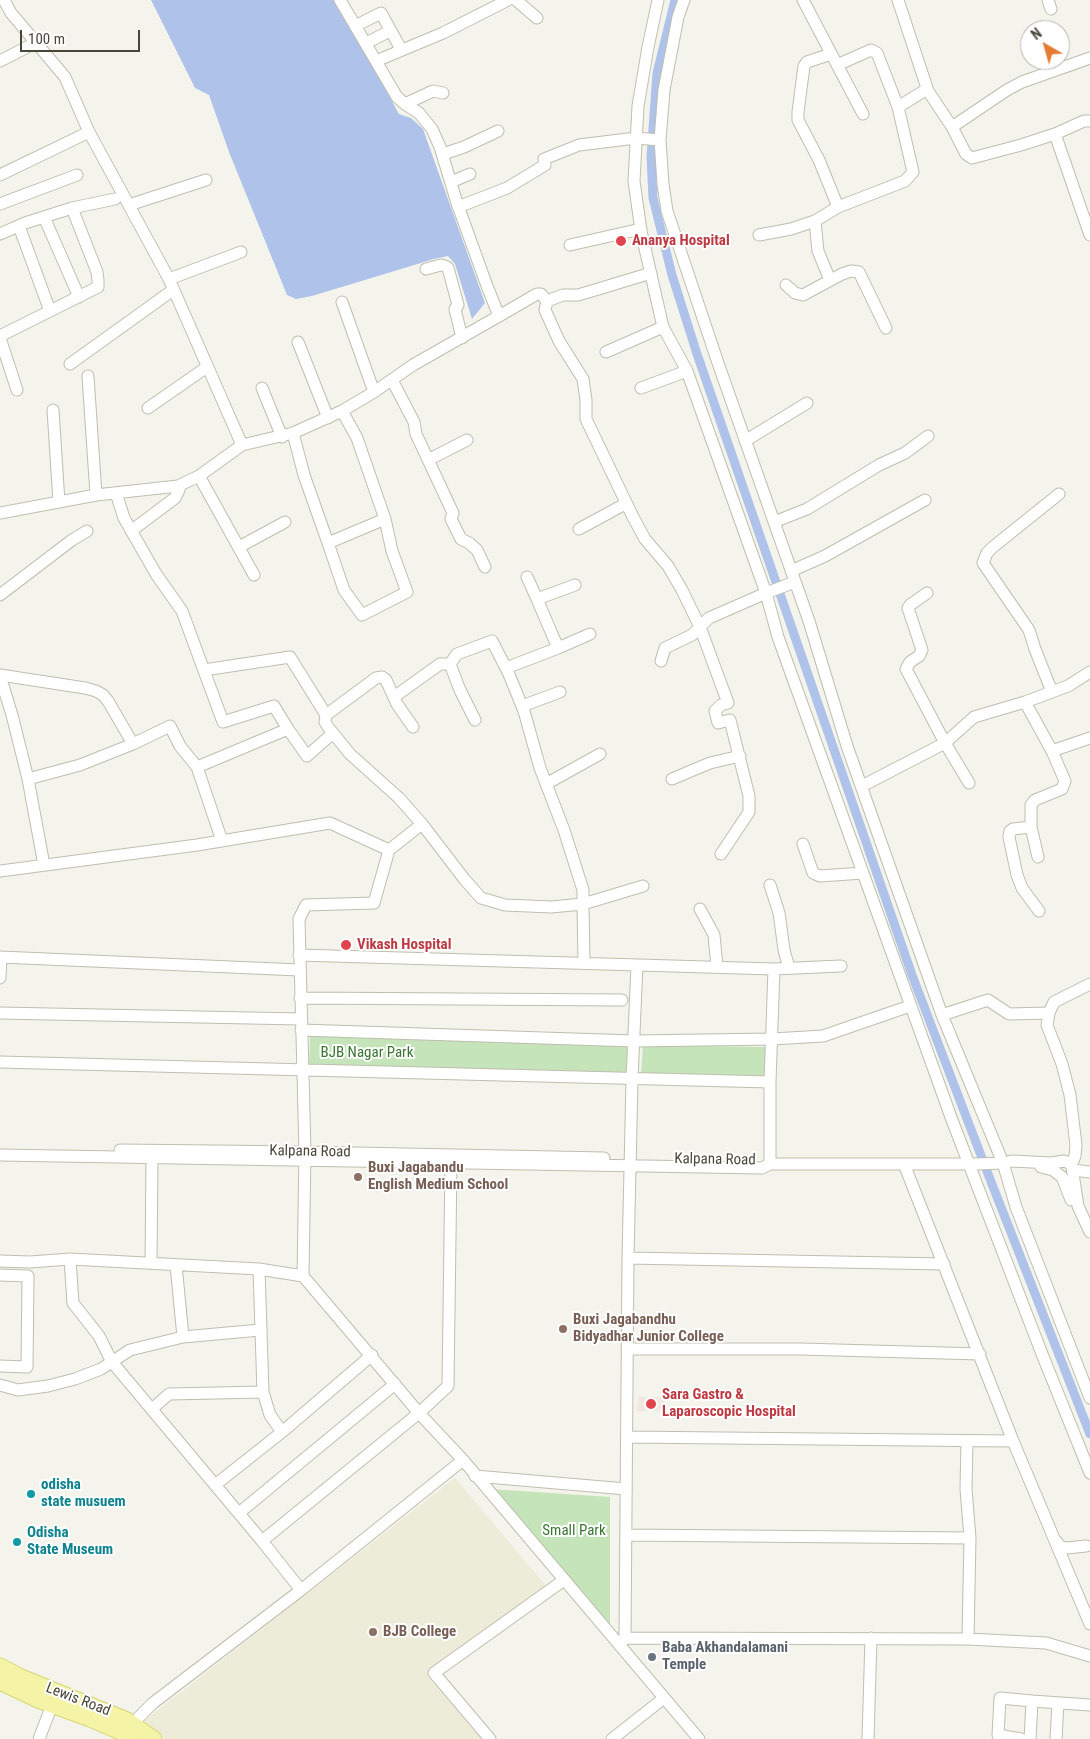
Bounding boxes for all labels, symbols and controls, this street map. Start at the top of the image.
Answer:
scale bar [22,20,142,52]
north arrow [1020,20,1070,70]
text: N [1028,25,1045,43]
text: 100 m [28,30,65,48]
place label: Ananya Hospital [632,232,730,250]
marker: Ananya Hospital [614,234,628,248]
place label: Vikash Hospital [357,936,451,954]
marker: Vikash Hospital [339,938,353,952]
park label: BJB Nagar Park [321,1044,413,1062]
street label: Kalpana Road [269,1142,351,1162]
street label: Kalpana Road [674,1150,756,1170]
place label: Buxi Jagabandu English Medium School [368,1159,508,1194]
marker: Buxi Jagabandu English Medium School [352,1171,364,1183]
place label: Buxi Jagabandhu Bidyadhar Junior College [573,1311,724,1346]
marker: Buxi Jagabandhu Bidyadhar Junior College [557,1323,569,1335]
place label: Sara Gastro & Laparoscopic Hospital [662,1386,796,1421]
marker: Sara Gastro & Laparoscopic Hospital [644,1397,658,1411]
place label: odisha state musuem [41,1476,126,1511]
marker: odisha state musuem [25,1488,37,1500]
park label: Small Park [542,1522,606,1540]
place label: Odisha State Museum [27,1524,113,1559]
marker: Odisha State Museum [11,1536,23,1548]
place label: BJB College [383,1623,456,1641]
marker: BJB College [367,1626,379,1638]
place label: Baba Akhandalamani Temple [662,1639,788,1674]
marker: Baba Akhandalamani Temple [646,1651,658,1663]
street label: Lewis Road [43,1679,113,1721]

